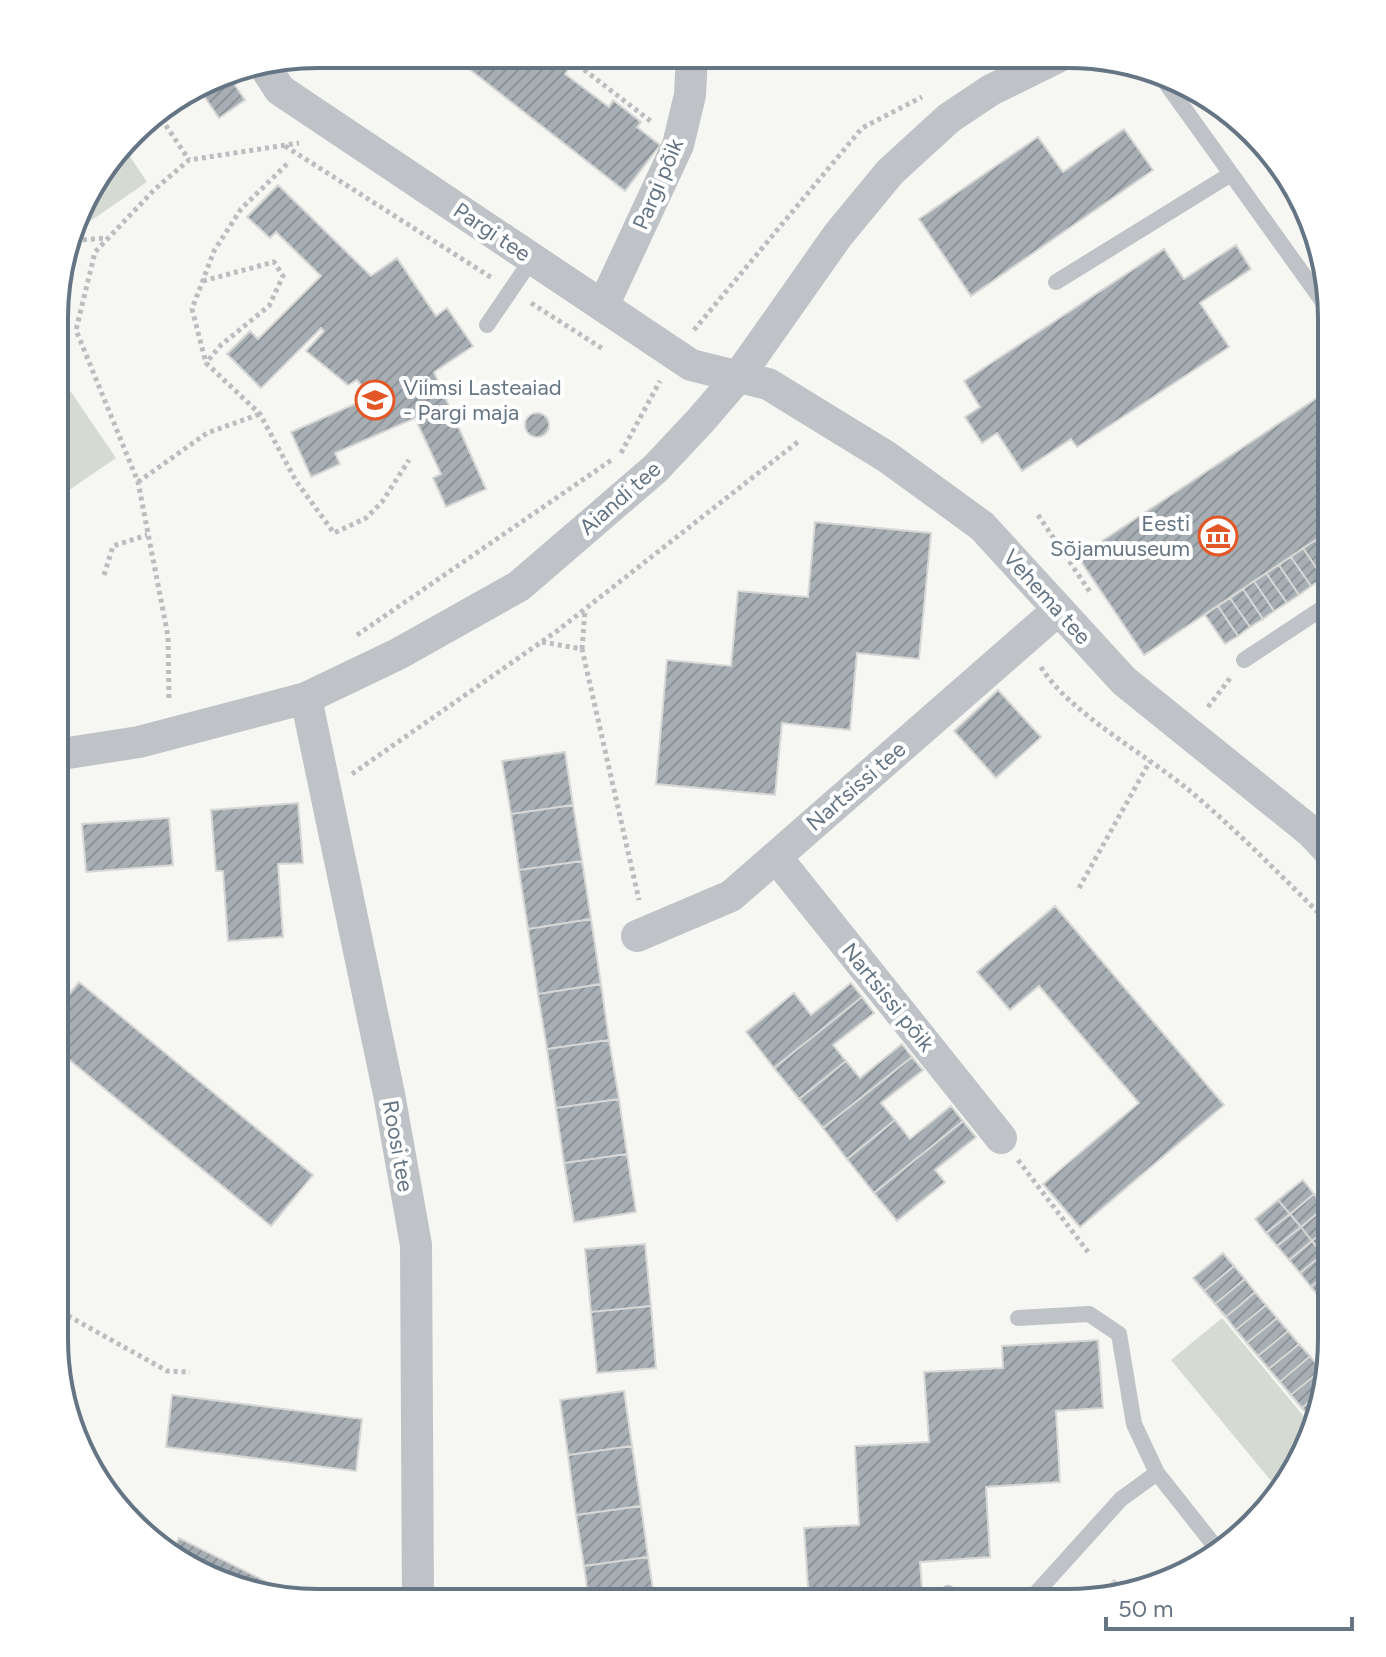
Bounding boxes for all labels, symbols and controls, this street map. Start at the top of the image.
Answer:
street label: Pargi põik [627,134,689,234]
street label: Pargi tee [448,197,536,267]
place label: Viimsi Lasteaiad - Pargi maja [403,374,562,426]
school or university icon: Viimsi Lasteaiad - Pargi maja [354,379,396,421]
street label: Aiandi tee [574,455,666,541]
place label: Eesti Sõjamuuseum [1050,510,1190,562]
museum icon: Eesti Sõjamuuseum [1197,515,1239,557]
street label: Vehema tee [997,544,1097,650]
street label: Nartsissi tee [801,736,911,836]
street label: Nartsissi põik [836,937,940,1057]
street label: Roosi tee [377,1098,419,1194]
scale bar [1106,1581,1352,1631]
text: 50 m [1118,1594,1174,1623]

